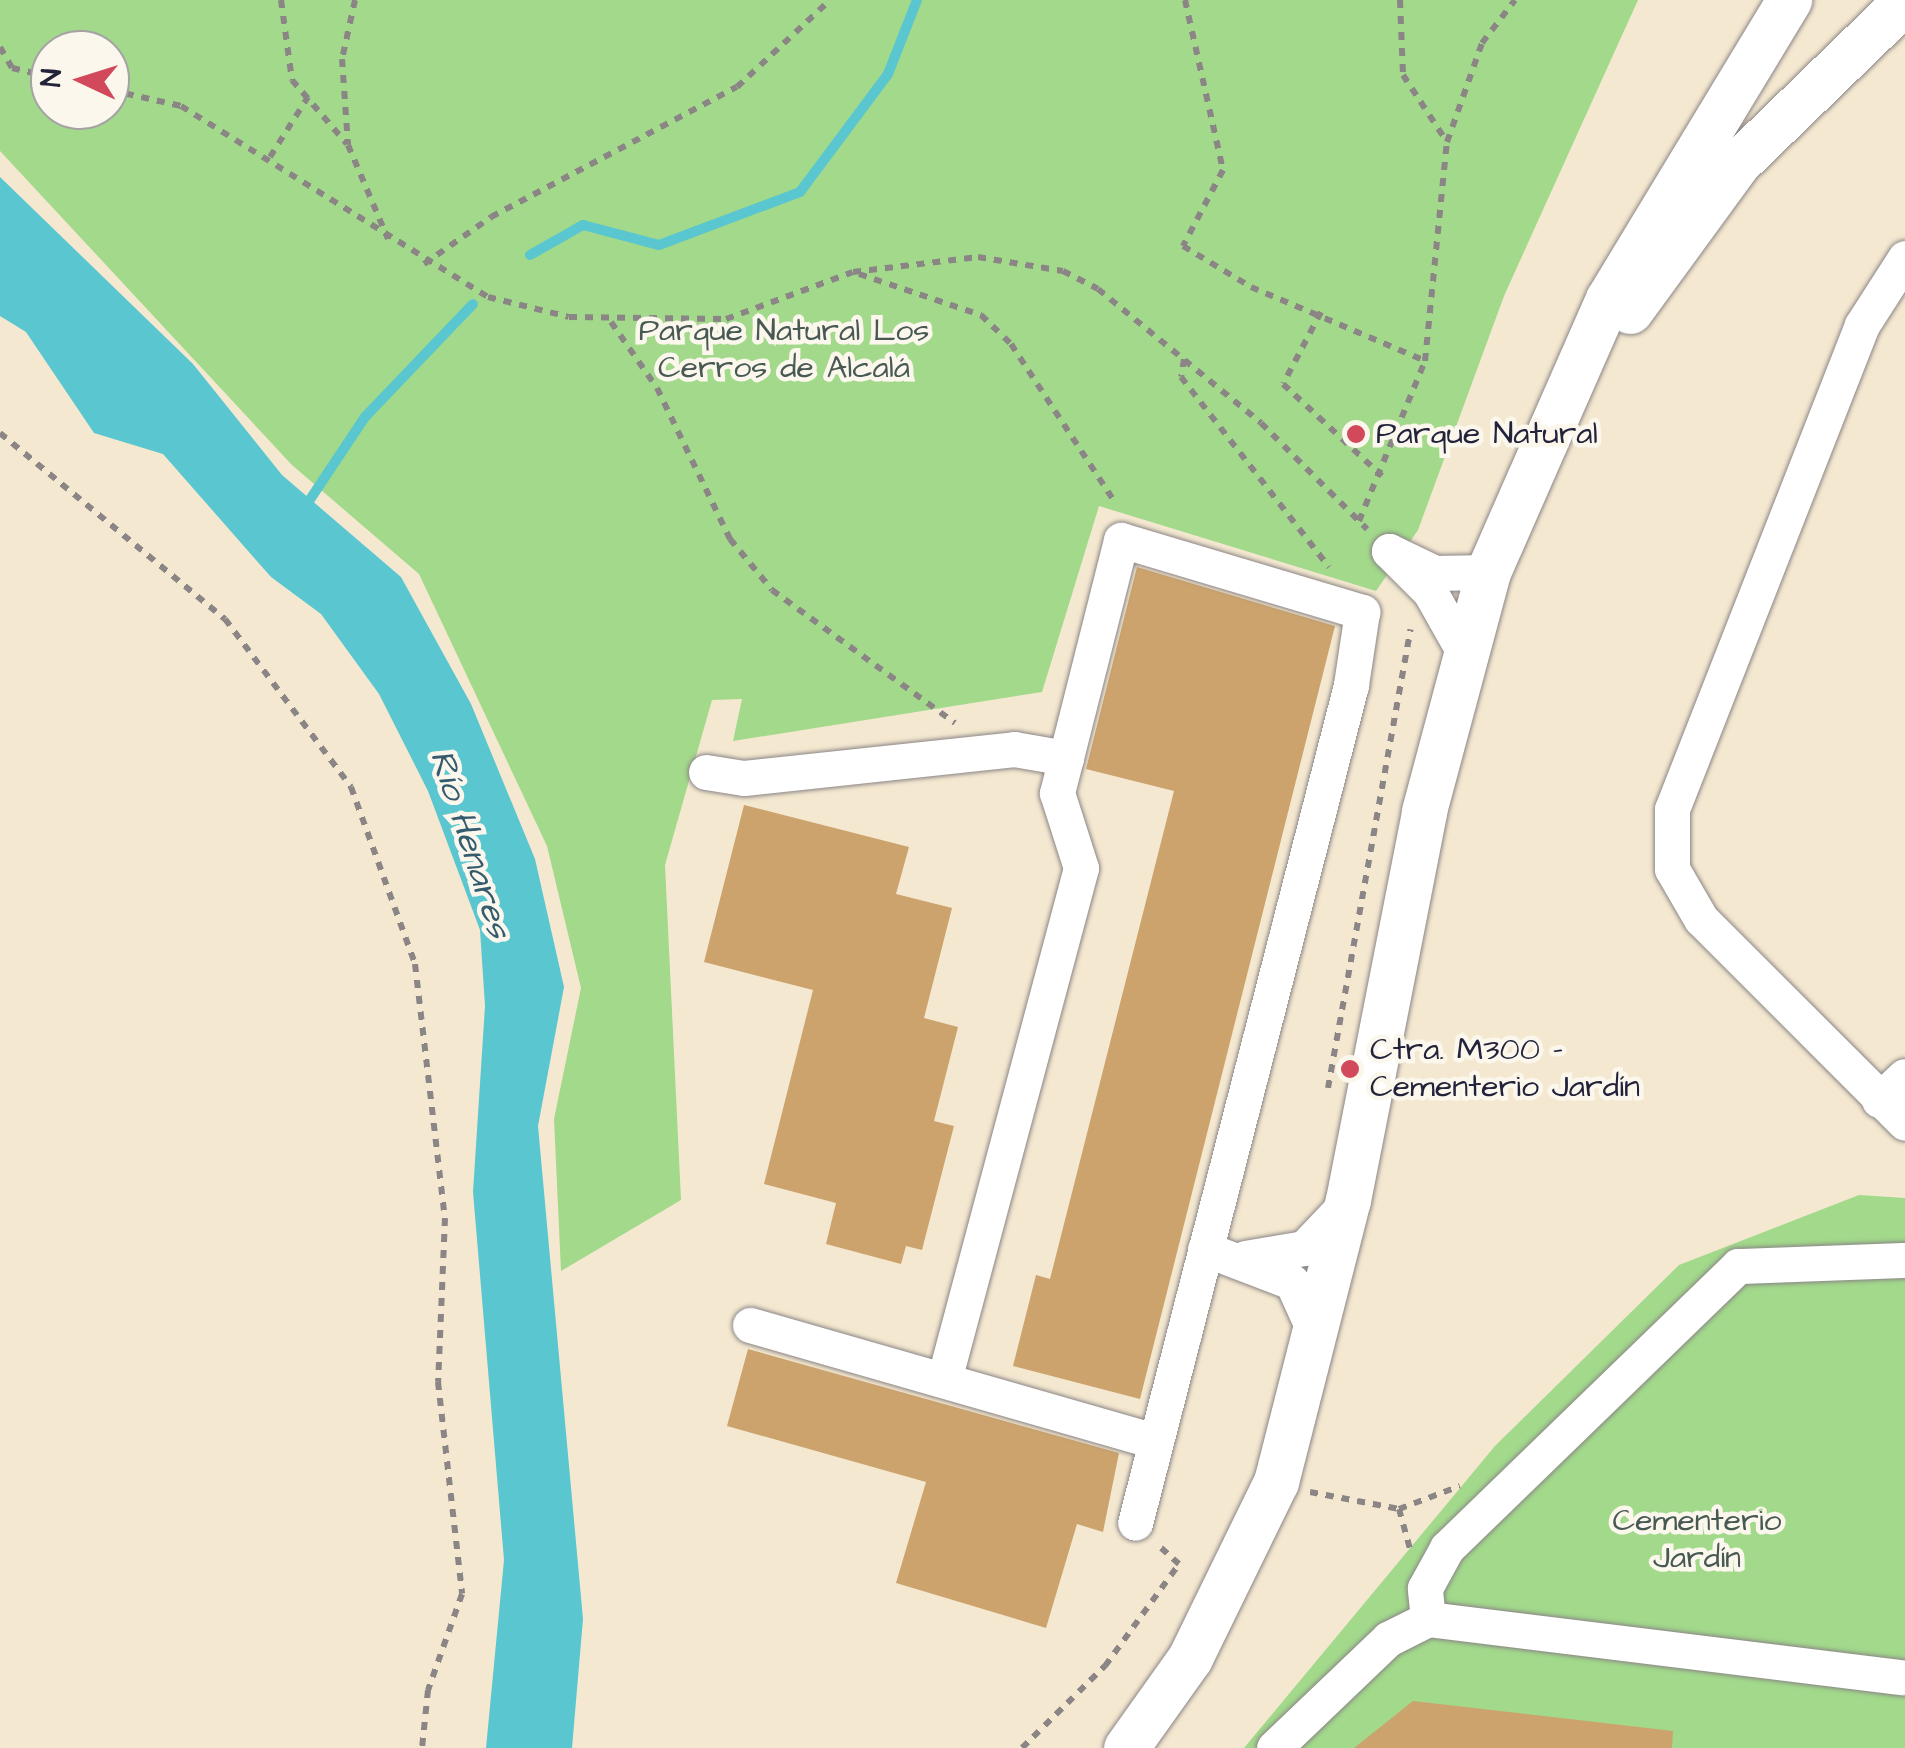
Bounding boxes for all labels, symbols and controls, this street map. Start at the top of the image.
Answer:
north arrow [30,30,130,130]
text: N [32,68,72,88]
park label: Parque Natural Los Cerros de Alcalá [639,313,929,388]
place label: Parque Natural [1376,415,1598,453]
marker: Parque Natural [1345,423,1367,445]
water label: Río Henares [420,745,520,943]
place label: Ctra. M300 - Cementerio Jardín [1370,1032,1640,1107]
marker: Ctra. M300 - Cementerio Jardín [1339,1058,1361,1080]
park label: Cementerio Jardín [1613,1503,1781,1578]

